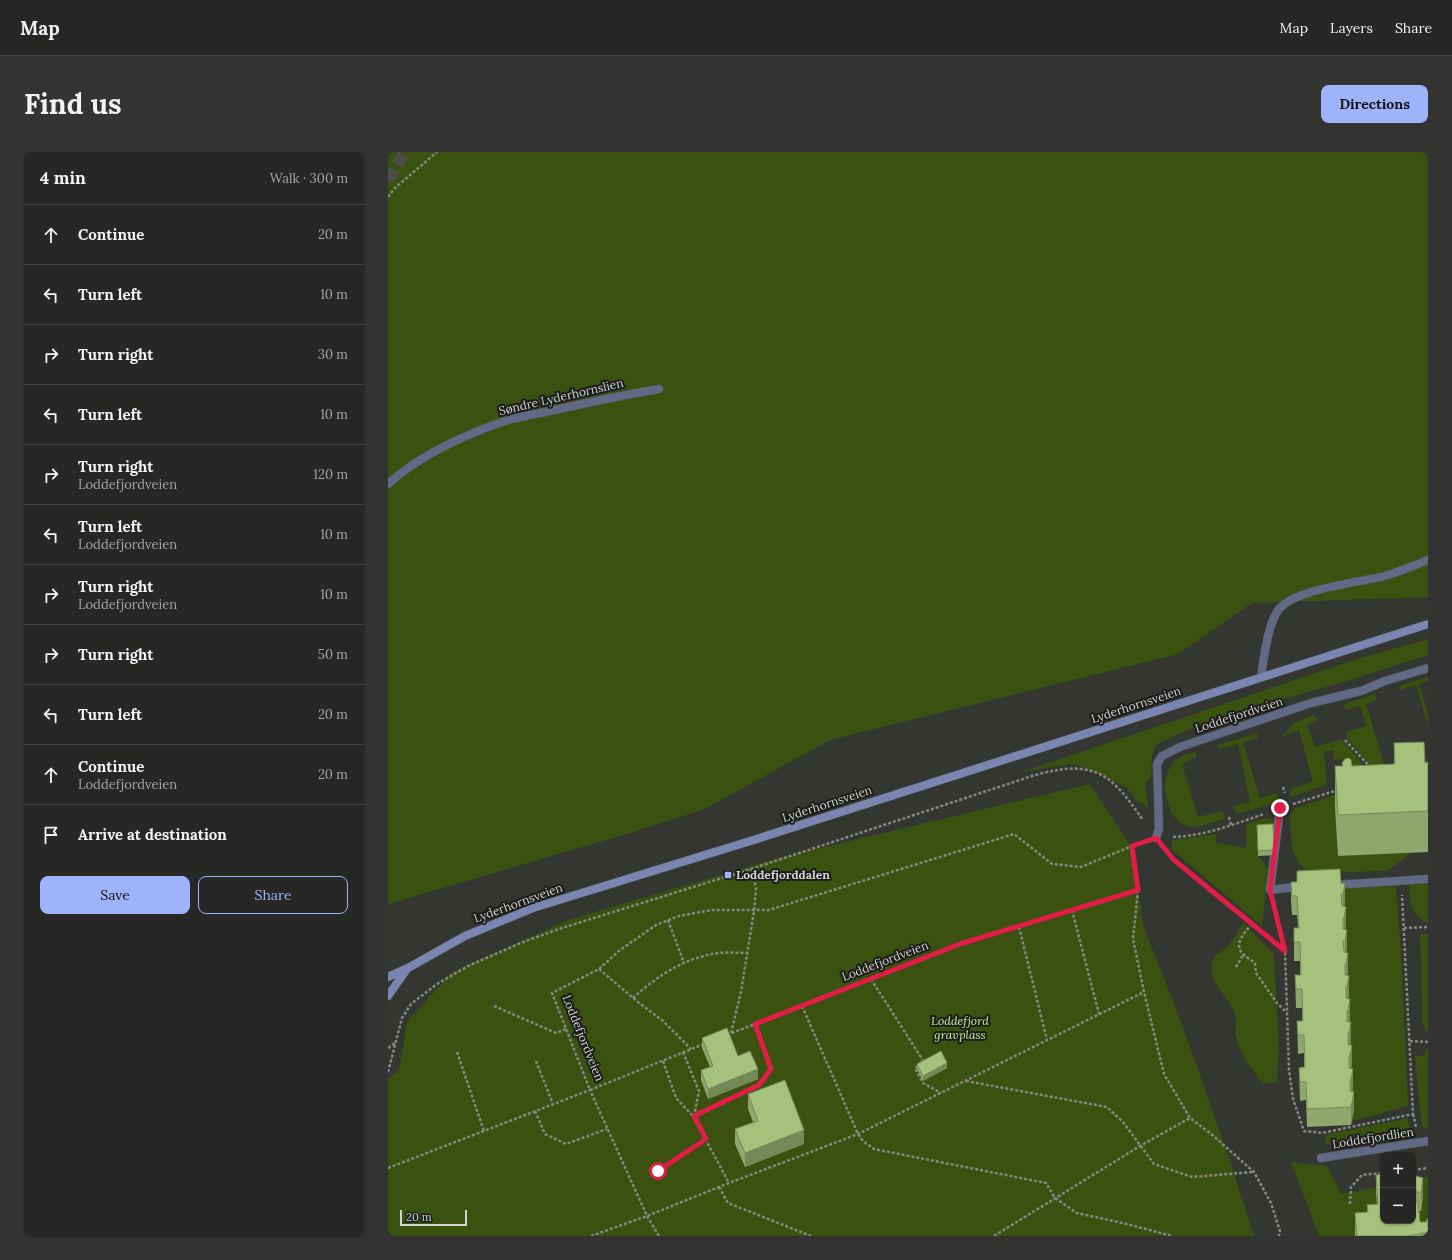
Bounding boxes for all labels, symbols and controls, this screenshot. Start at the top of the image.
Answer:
text: Map [20,16,60,40]
text: Map [1280,19,1308,37]
text: Layers [1330,19,1373,37]
text: Share [1395,19,1432,37]
button: Directions [1321,85,1428,123]
text: Find us [24,86,122,122]
text: 4 min [40,167,86,189]
text: Walk · 300 m [270,170,348,187]
icon: ahead [40,224,62,246]
text: Continue [78,225,144,244]
text: 20 m [318,226,348,243]
icon: left [40,284,62,306]
text: Turn left [78,285,142,304]
text: 10 m [320,286,348,303]
icon: right [40,344,62,366]
text: Turn right [78,345,154,364]
text: 30 m [318,346,348,363]
street label: Søndre Lyderhornslien [497,375,625,418]
icon: left [40,404,62,426]
text: Turn left [78,405,142,424]
text: 10 m [320,406,348,423]
text: Turn right [78,457,154,476]
icon: right [40,464,62,486]
text: 120 m [313,466,348,483]
text: Loddefjordveien [78,476,177,493]
text: Turn left [78,517,142,536]
icon: left [40,524,62,546]
text: 10 m [320,526,348,543]
text: Loddefjordveien [78,536,177,553]
text: Turn right [78,577,154,596]
icon: right [40,584,62,606]
text: 10 m [320,586,348,603]
text: Loddefjordveien [78,596,177,613]
icon: right [40,644,62,666]
text: Turn right [78,645,154,664]
text: 50 m [318,646,348,663]
street label: Lyderhornsveien [1089,683,1183,726]
street label: Loddefjordveien [1193,693,1285,736]
icon: left [40,704,62,726]
text: Turn left [78,705,142,724]
text: 20 m [318,706,348,723]
text: Continue [78,757,144,776]
icon: ahead [40,764,62,786]
text: 20 m [318,766,348,783]
text: Loddefjordveien [78,776,177,793]
street label: Lyderhornsveien [780,782,874,825]
route end [1271,799,1289,817]
icon: arrive [40,824,62,846]
text: Arrive at destination [78,825,227,844]
place label: Loddefjorddalen [736,867,830,882]
marker: Loddefjorddalen [723,870,733,880]
button: Save [40,876,190,914]
button: Share [198,876,348,914]
street label: Lyderhornsveien [471,879,564,926]
street label: Loddefjordveien [839,937,930,984]
street label: Loddefjordveien [559,993,608,1083]
park label: Loddefjord gravplass [931,1013,989,1042]
street label: Loddefjordlien [1331,1124,1415,1151]
map controls [1380,1152,1416,1224]
button: + [1380,1152,1416,1188]
route start [649,1162,667,1180]
button: − [1380,1188,1416,1224]
scale bar [400,1208,467,1227]
text: 20 m [406,1210,431,1224]

